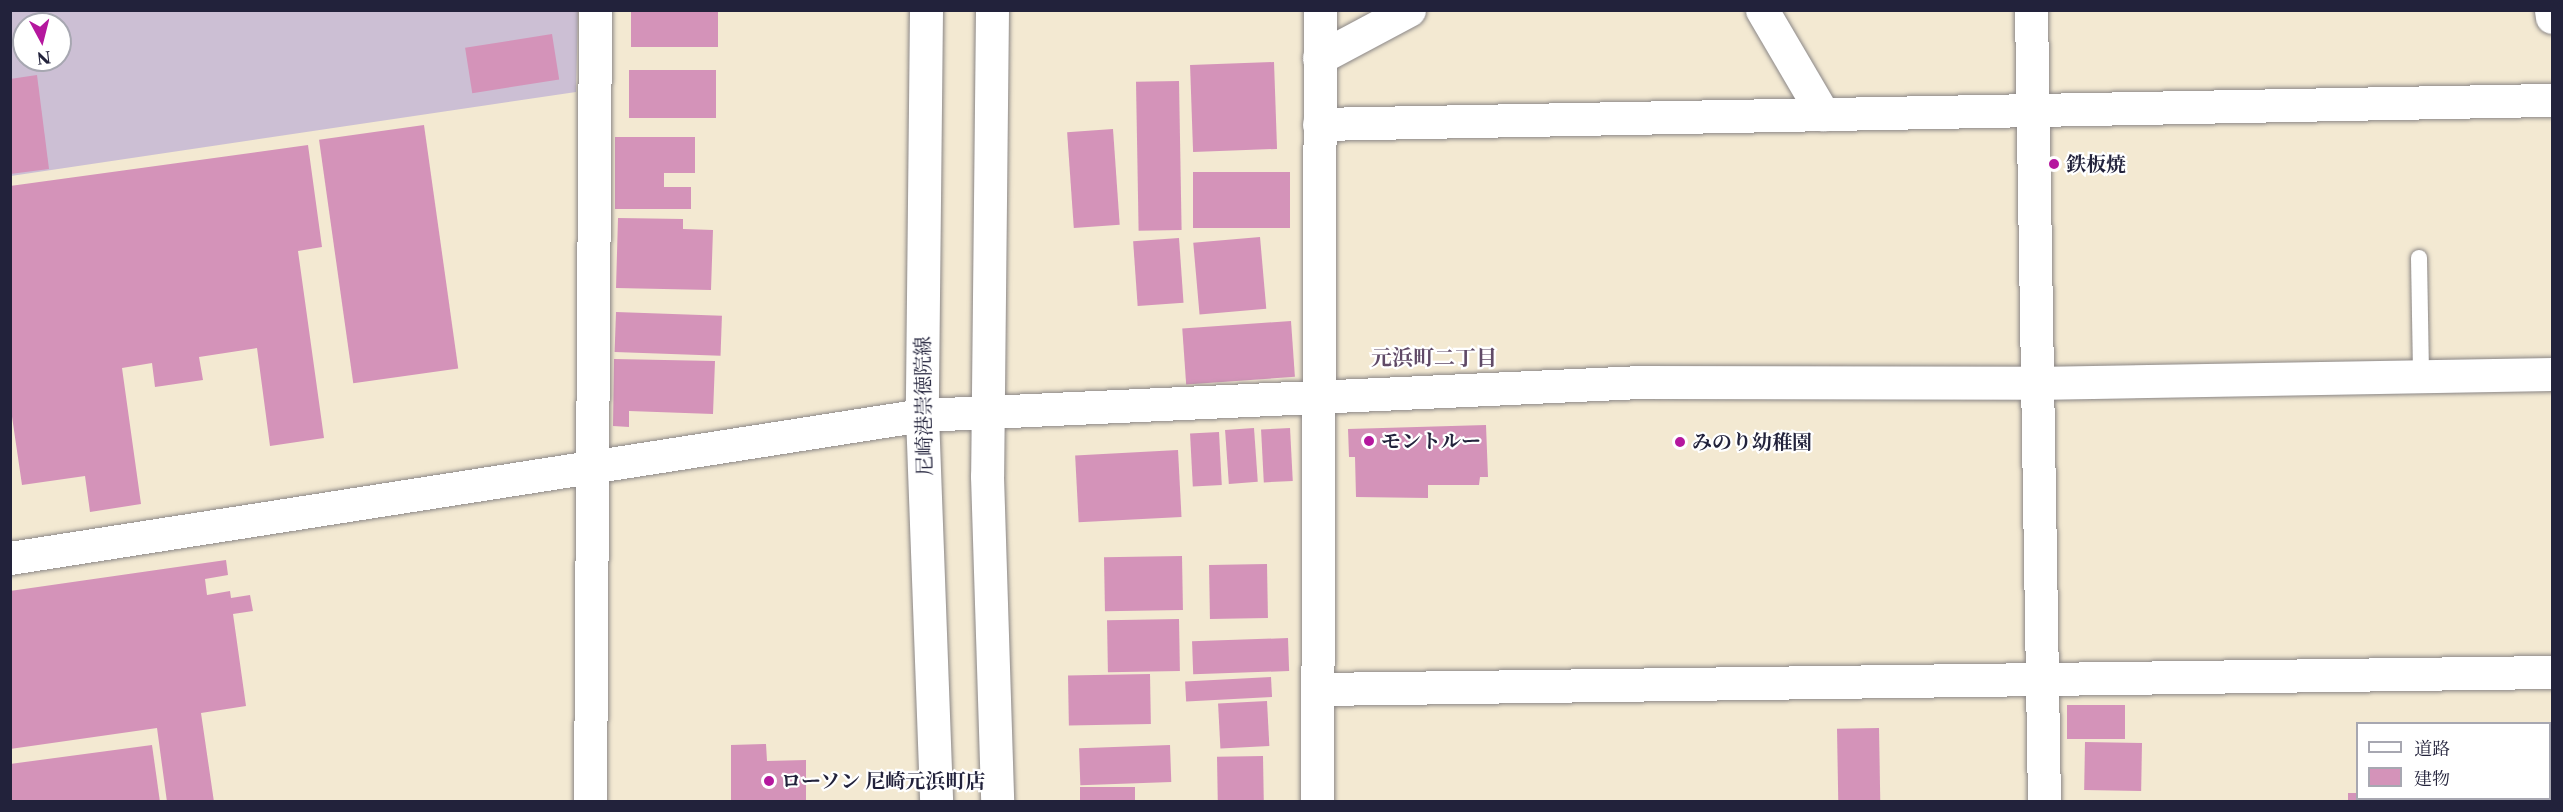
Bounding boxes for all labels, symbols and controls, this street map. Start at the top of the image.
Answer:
north arrow [12,12,72,72]
text: N [36,47,52,69]
place label: 鉄板焼 [2066,152,2126,176]
marker: 鉄板焼 [2047,157,2061,171]
street label: 尼崎港崇徳院線 [911,336,937,476]
district label: 元浜町二丁目 [1371,345,1497,371]
place label: モントルー [1381,429,1481,453]
place label: みのり幼稚園 [1692,430,1812,454]
marker: モントルー [1362,434,1376,448]
marker: みのり幼稚園 [1673,435,1687,449]
legend [2356,722,2551,800]
text: 道路 [2414,738,2450,760]
text: 建物 [2414,768,2450,790]
place label: ローソン 尼崎元浜町店 [781,769,986,793]
marker: ローソン 尼崎元浜町店 [762,774,776,788]

